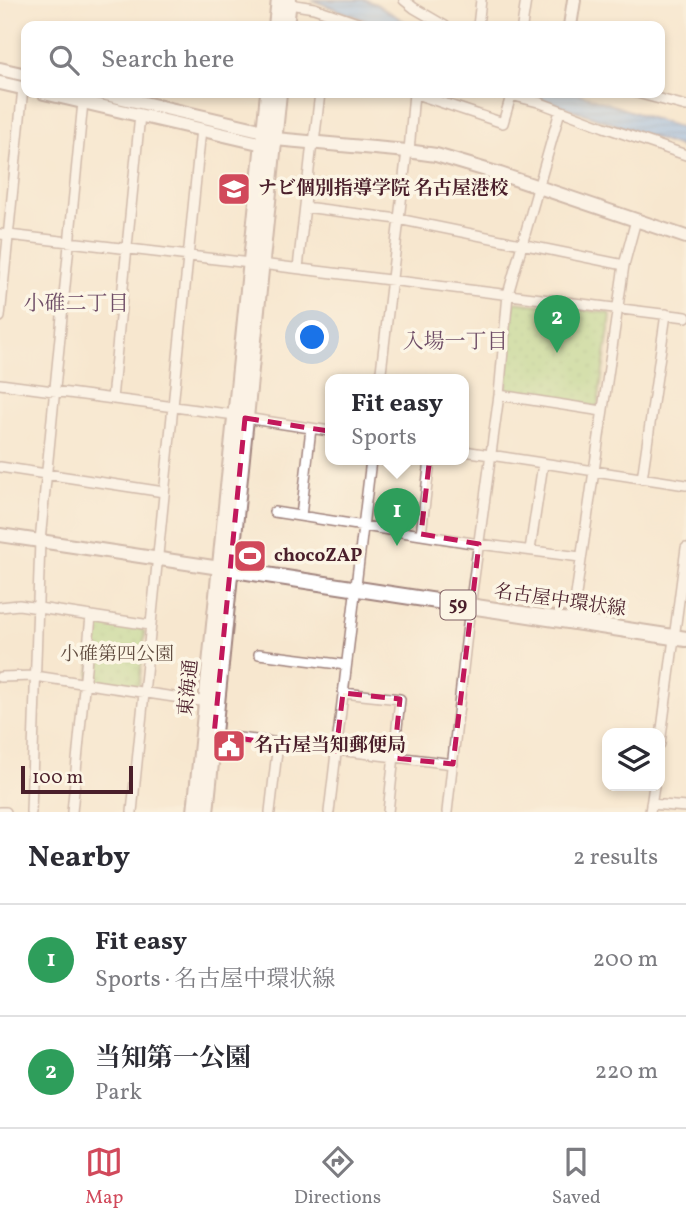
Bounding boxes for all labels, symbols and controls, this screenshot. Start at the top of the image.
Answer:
search box [21,21,665,98]
icon: search [45,41,83,79]
text: Search here [101,42,234,78]
school or university icon: ナビ個別指導学院 名古屋港校 [215,170,253,208]
place label: ナビ個別指導学院 名古屋港校 [258,176,509,202]
district label: 小碓二丁目 [24,290,129,319]
pin: 2 [534,295,580,353]
your location [295,320,329,354]
district label: 入場一丁目 [403,328,508,357]
popup [325,374,469,465]
text: Fit easy [351,386,443,422]
text: Sports [351,422,417,454]
pin: 1 [374,488,420,546]
sports icon: chocoZAP [231,537,269,575]
place label: chocoZAP [274,543,363,569]
street label: 名古屋中環状線 [492,579,628,623]
road number: 59 [440,590,476,620]
park label: 小碓第四公園 [60,642,174,668]
street label: 東海通 [173,658,205,718]
public building icon: 名古屋当知郵便局 [210,727,248,765]
map controls [602,728,665,791]
button: layers [602,728,665,791]
place label: 名古屋当知郵便局 [254,733,406,759]
scale bar [21,763,133,795]
text: 100 m [32,765,83,791]
text: Nearby [28,837,130,879]
text: 2 results [573,842,658,874]
text: Fit easy [95,924,187,960]
text: 1 [46,944,56,976]
text: 200 m [593,944,658,976]
text: Sports · 名古屋中環状線 [95,964,335,996]
text: 当知第一公園 [95,1041,251,1077]
text: 2 [45,1056,57,1088]
text: 220 m [595,1056,658,1088]
text: Park [95,1077,142,1109]
tab: Map [85,1143,123,1211]
tab: Directions [294,1143,381,1211]
tab: Saved [552,1143,601,1211]

